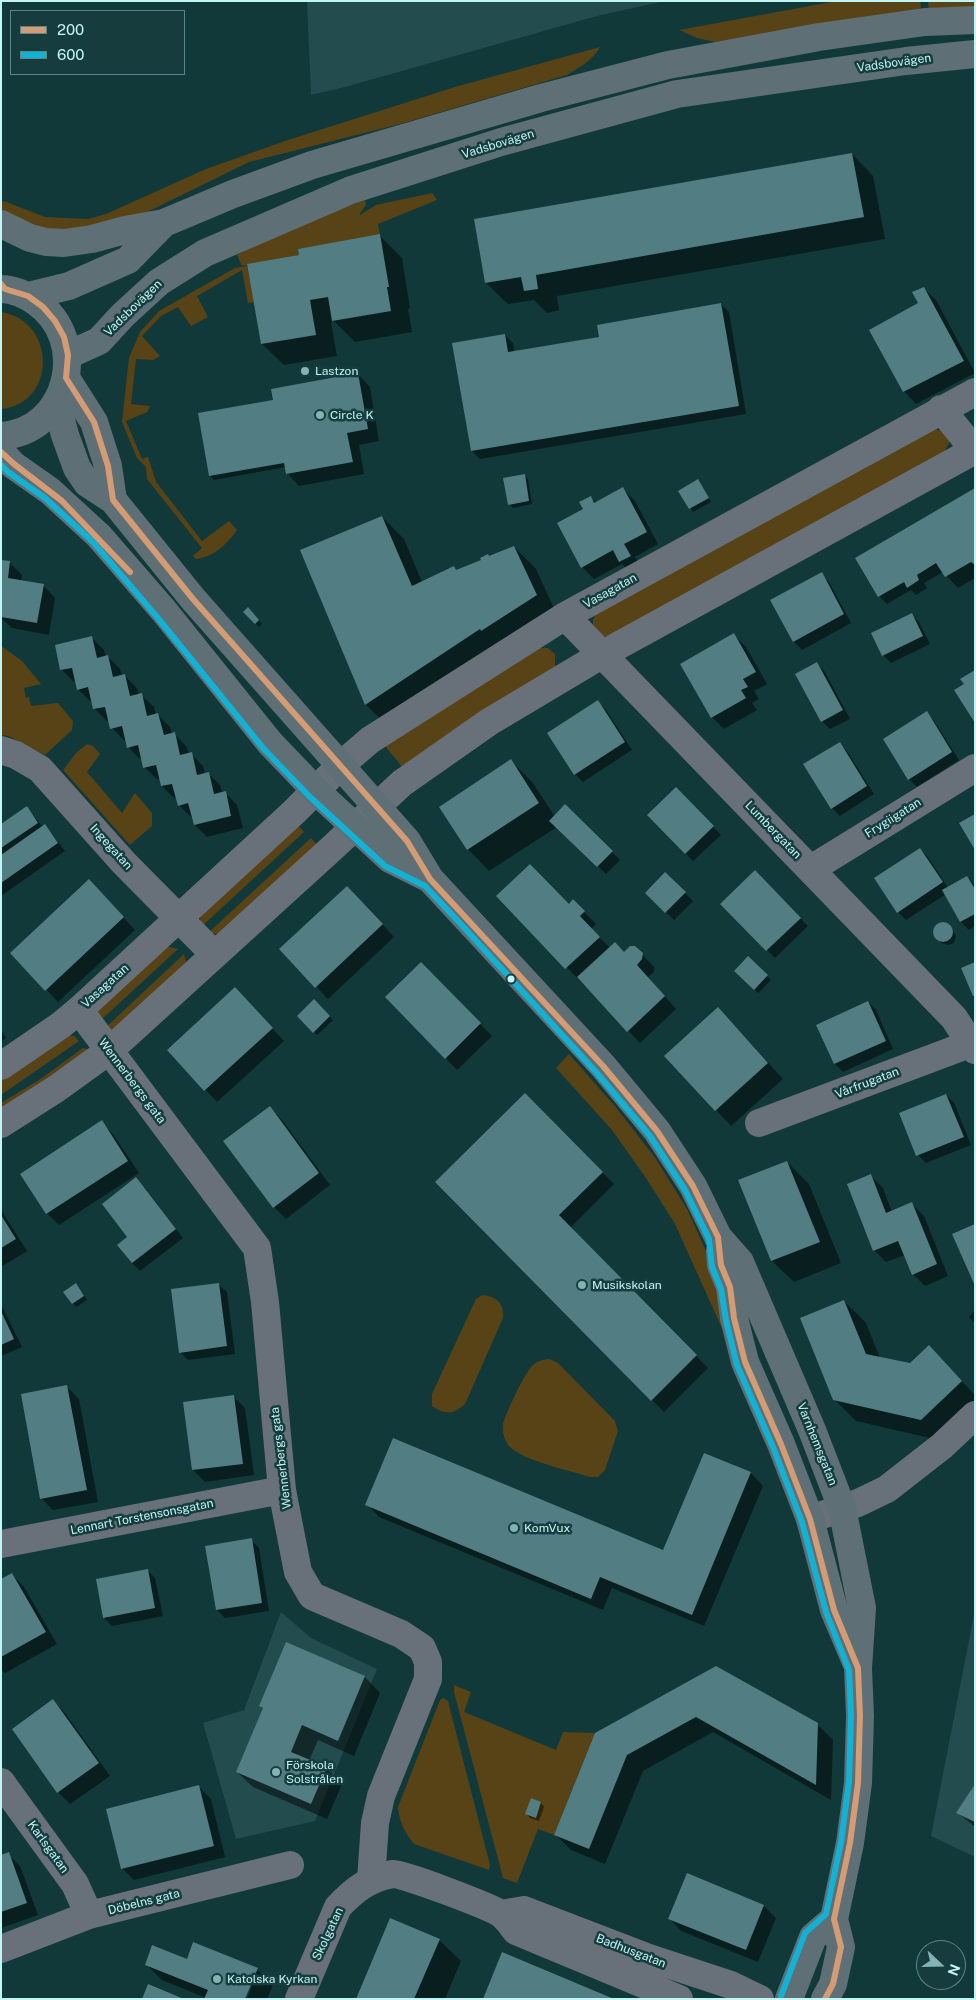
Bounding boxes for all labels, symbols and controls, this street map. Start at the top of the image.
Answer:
legend [10,10,185,75]
text: 200 [57,21,84,38]
text: 600 [57,46,85,63]
street label: Vadsbovägen [856,51,932,75]
street label: Vadsbovägen [460,126,536,162]
street label: Vadsbovägen [101,277,165,339]
place label: Lastzon [315,364,358,378]
marker: Lastzon [299,365,311,377]
place label: Circle K [330,408,374,422]
marker: Circle K [314,409,326,421]
street label: Vasagatan [581,570,639,612]
street label: Frygiigatan [862,795,924,841]
street label: Lumbergatan [742,798,804,862]
street label: Ingegatan [87,821,135,873]
street label: Vasagatan [78,961,132,1011]
unlabelled marker [506,974,516,984]
street label: Wennerbergs gata [95,1036,169,1126]
street label: Vårfrugatan [833,1064,901,1102]
place label: Musikskolan [592,1278,662,1292]
marker: Musikskolan [576,1279,588,1291]
street label: Varnhemsgatan [794,1401,840,1487]
street label: Wennerbergs gata [268,1406,294,1510]
street label: Lennart Torstensonsgatan [69,1496,215,1538]
place label: KomVux [524,1521,570,1535]
marker: KomVux [508,1522,520,1534]
place label: Förskola Solstrålen [286,1758,343,1786]
marker: Förskola Solstrålen [270,1766,282,1778]
street label: Karlsgatan [24,1818,72,1876]
street label: Döbelns gata [107,1886,181,1918]
street label: Skolgatan [309,1905,347,1963]
street label: Badhusgatan [594,1931,668,1971]
north arrow [916,1940,966,1990]
text: N [945,1962,964,1978]
place label: Katolska Kyrkan [227,1972,317,1986]
marker: Katolska Kyrkan [211,1973,223,1985]

